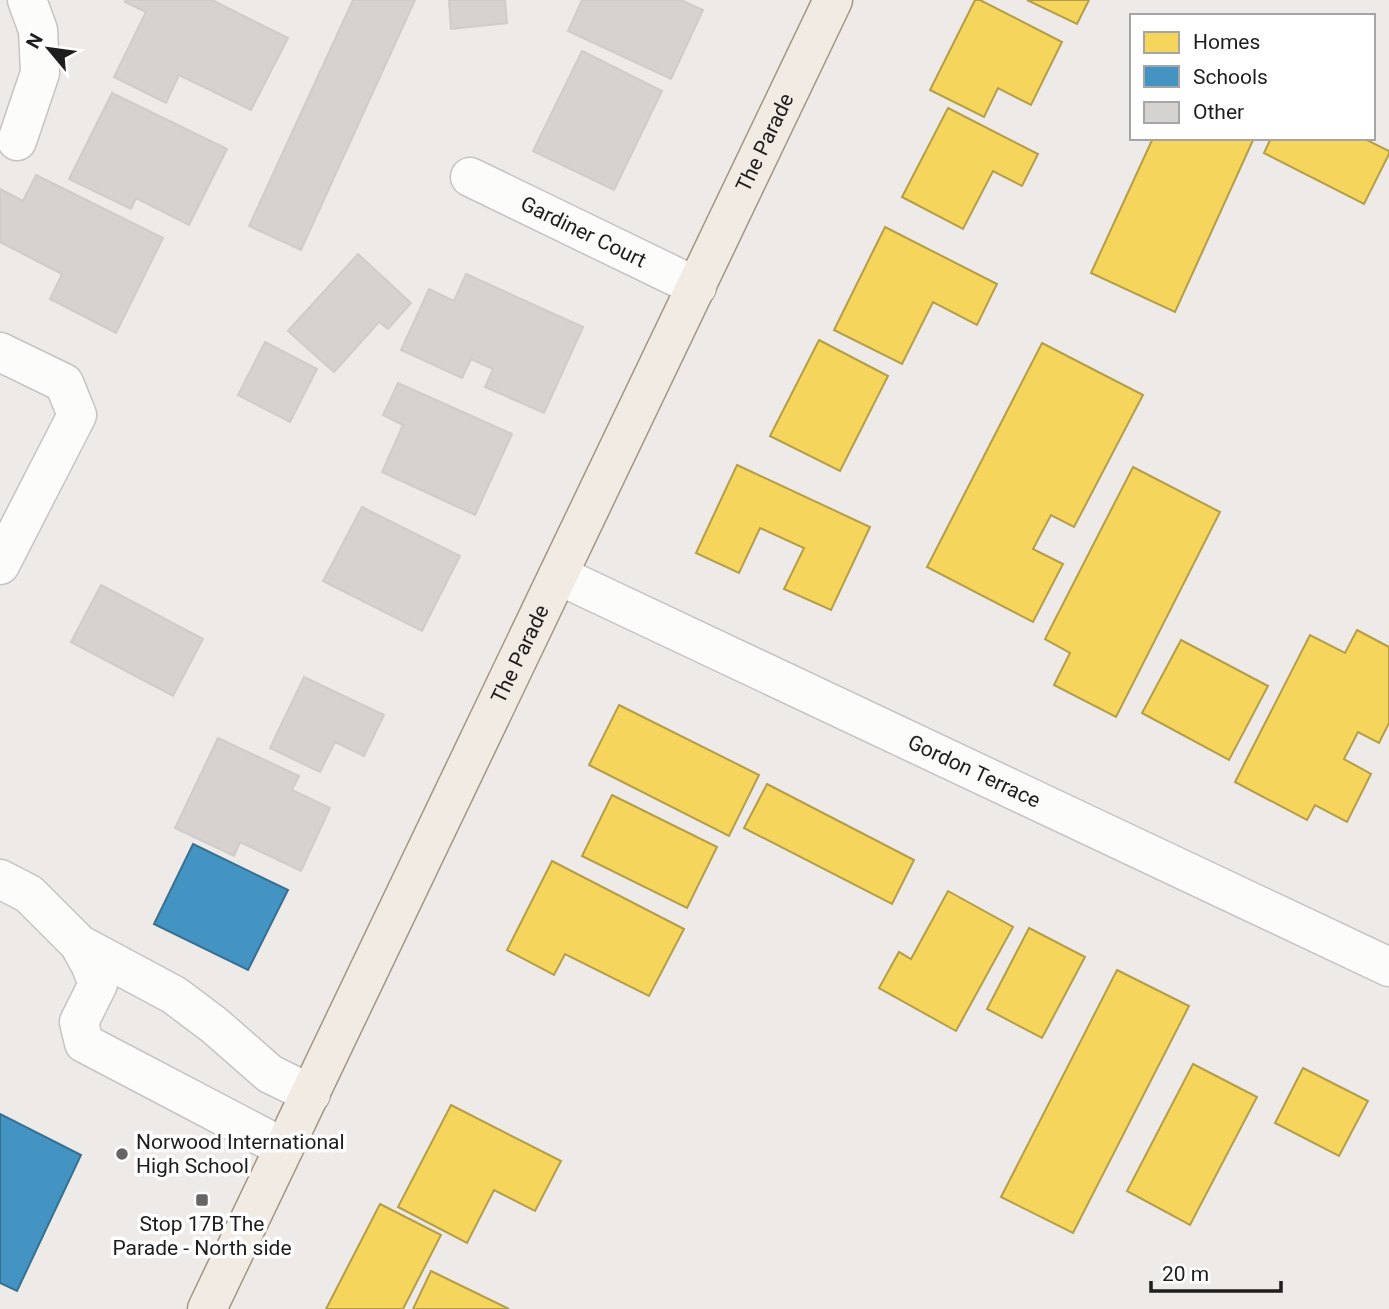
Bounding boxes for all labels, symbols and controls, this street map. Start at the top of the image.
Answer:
north arrow [14,14,84,84]
legend [1130,14,1375,140]
text: N [21,30,48,52]
text: Homes [1193,30,1260,54]
text: Schools [1193,65,1268,89]
street label: The Parade [731,89,799,196]
text: Other [1193,100,1244,124]
street label: Gardiner Court [517,191,650,273]
street label: The Parade [486,601,554,707]
street label: Gordon Terrace [904,730,1044,813]
place label: Norwood International High School [136,1130,345,1178]
marker: Norwood International High School [114,1146,130,1162]
marker: Stop 17B The Parade - North side [194,1192,210,1208]
place label: Stop 17B The Parade - North side [112,1212,292,1260]
scale bar [1151,1250,1280,1294]
text: 20 m [1162,1262,1209,1286]

